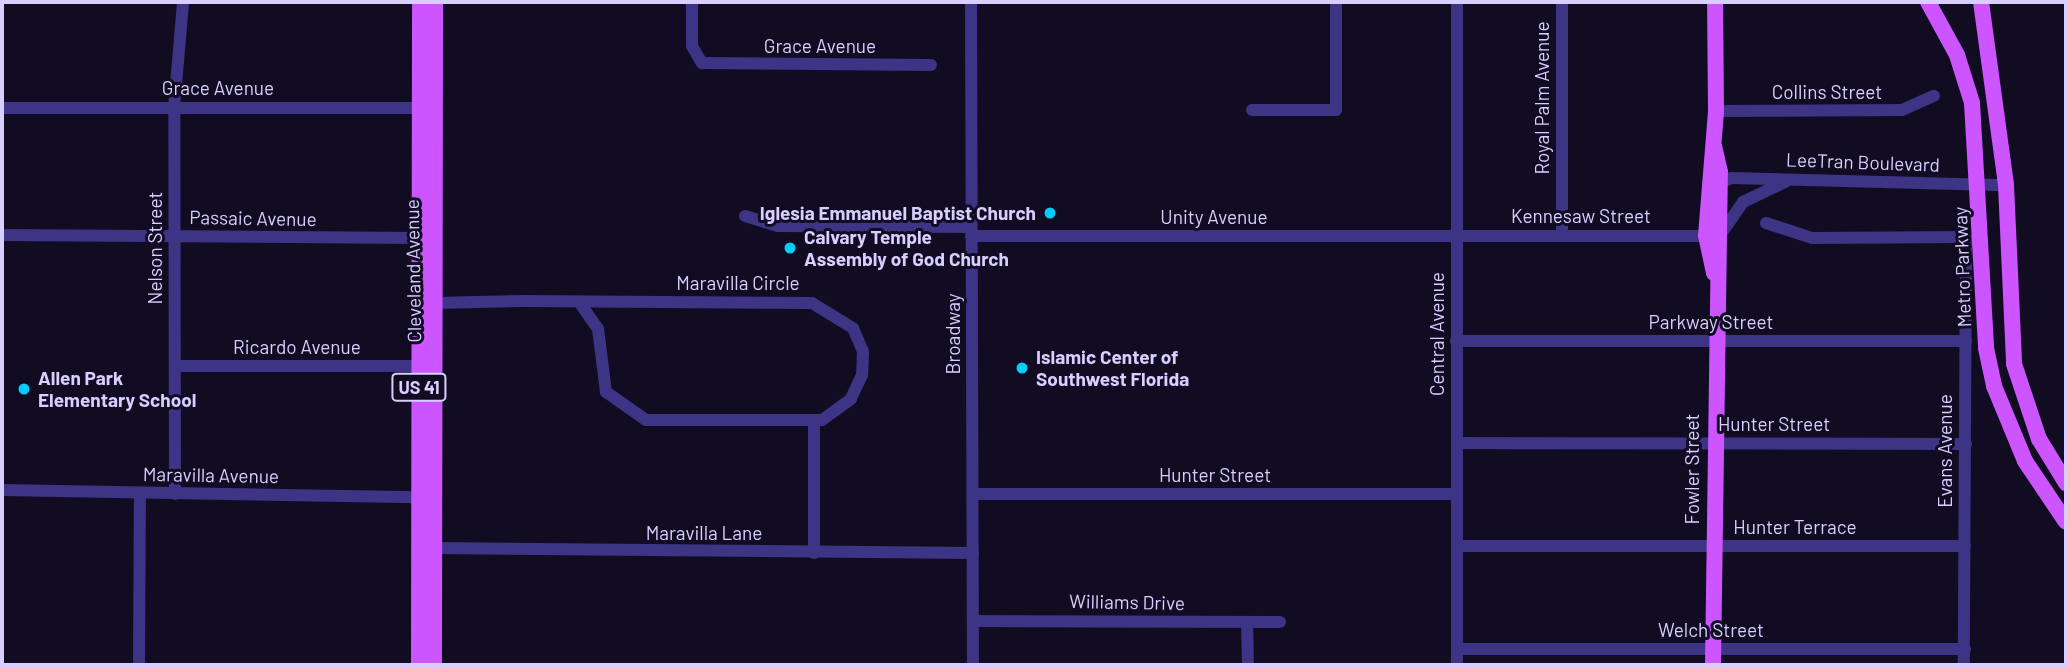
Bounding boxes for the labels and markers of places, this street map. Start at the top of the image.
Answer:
place label: Iglesia Emmanuel Baptist Church [760,202,1036,224]
marker: Iglesia Emmanuel Baptist Church [1042,205,1058,221]
place label: Calvary Temple Assembly of God Church [804,226,1009,270]
marker: Calvary Temple Assembly of God Church [782,240,798,256]
place label: Islamic Center of Southwest Florida [1036,346,1189,390]
marker: Islamic Center of Southwest Florida [1014,360,1030,376]
place label: Allen Park Elementary School [38,367,196,411]
marker: Allen Park Elementary School [16,381,32,397]

